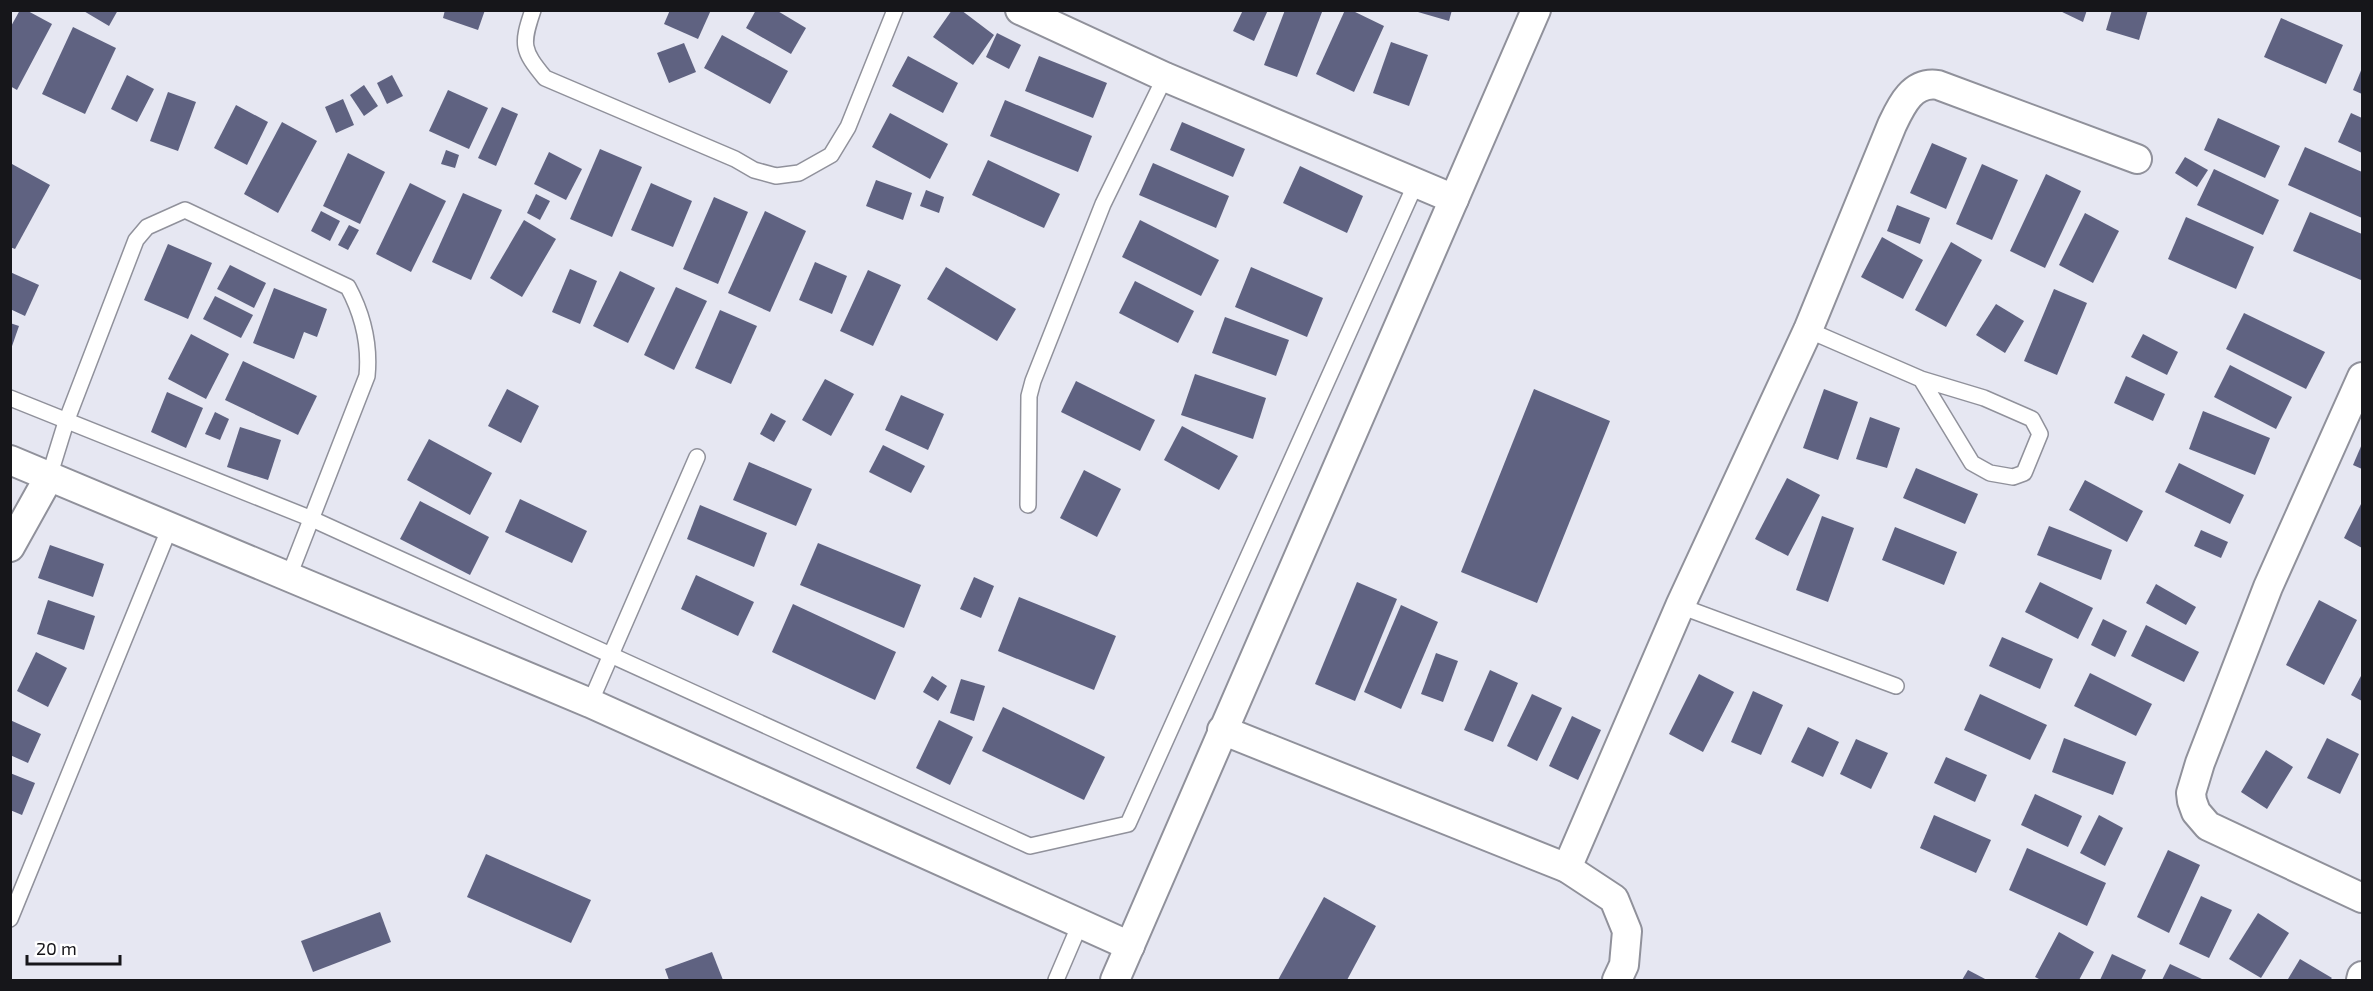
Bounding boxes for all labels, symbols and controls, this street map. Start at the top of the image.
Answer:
scale bar [27,928,120,966]
text: 20 m [36,937,77,959]

